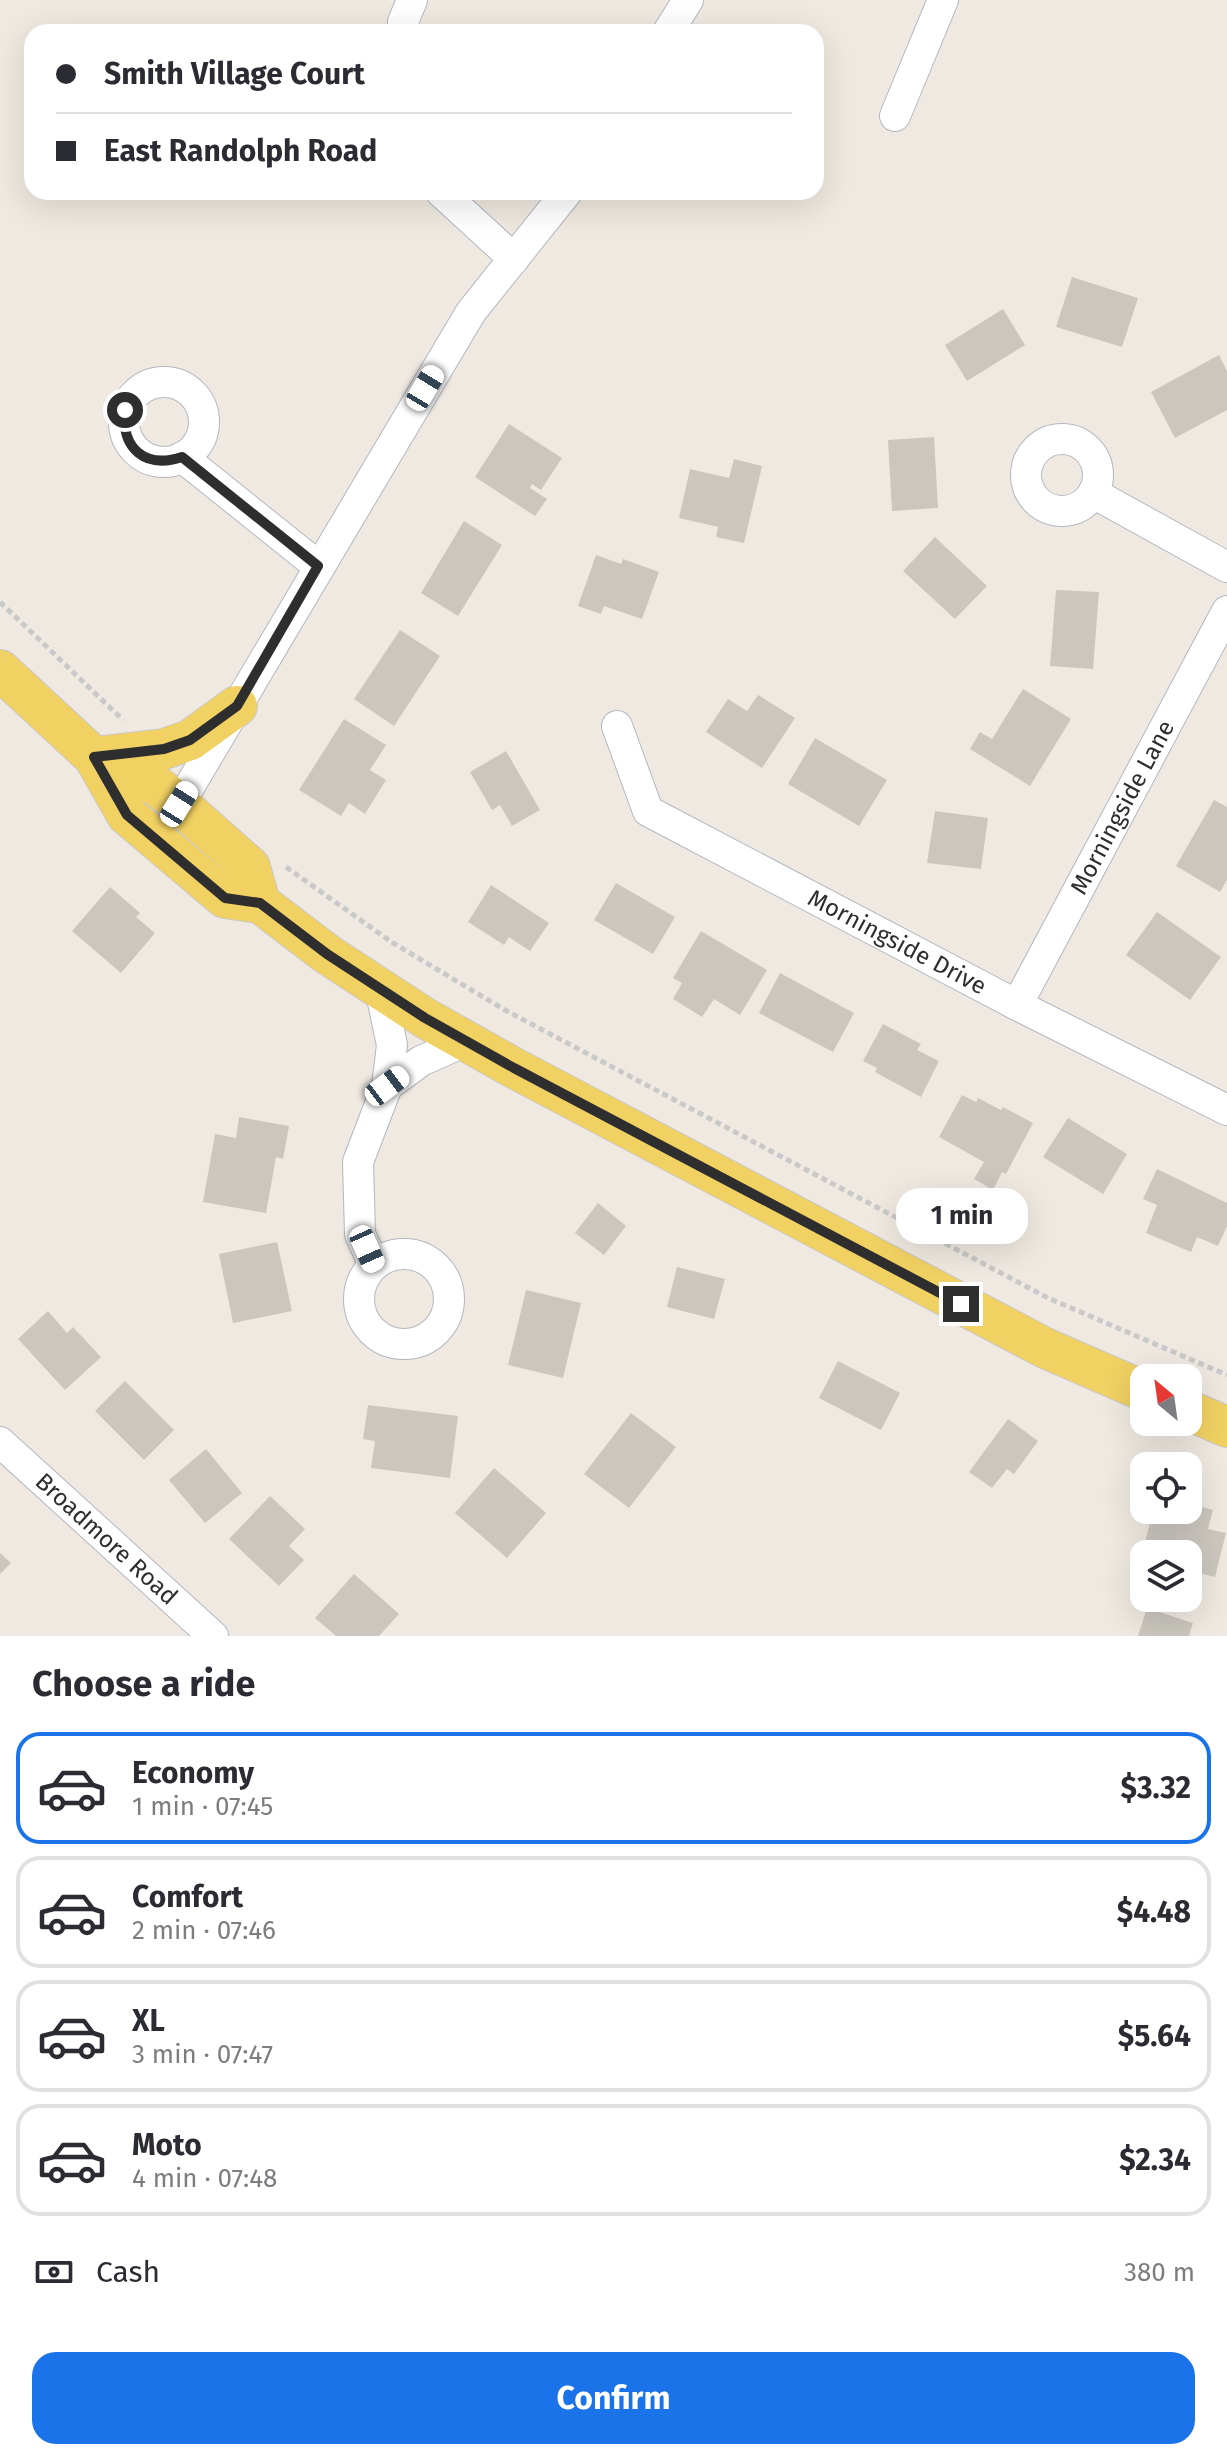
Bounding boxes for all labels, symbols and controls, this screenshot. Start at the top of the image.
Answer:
text: Smith Village Court [104,56,365,92]
text: East Randolph Road [104,133,377,169]
car [402,361,448,415]
route start [107,392,143,428]
street label: Morningside Lane [1065,716,1180,899]
car [156,777,202,831]
street label: Morningside Drive [803,884,991,1000]
car [361,1062,413,1110]
callout: 1 min [895,1188,1027,1244]
text: 1 min [931,1200,993,1231]
car [346,1222,388,1276]
route end [943,1286,979,1322]
north arrow [1130,1364,1202,1436]
map controls [1130,1364,1202,1612]
button: locate [1130,1452,1202,1524]
street label: Broadmore Road [30,1467,183,1611]
button: layers [1130,1540,1202,1612]
text: Choose a ride [32,1662,255,1706]
icon: car [36,1752,108,1824]
text: Economy [132,1755,254,1791]
text: $3.32 [1120,1770,1191,1806]
text: 1 min · 07:45 [132,1791,273,1822]
icon: car [36,1876,108,1948]
text: Comfort [132,1879,243,1915]
text: $4.48 [1117,1894,1191,1930]
text: 2 min · 07:46 [132,1915,276,1946]
icon: car [36,2000,108,2072]
text: XL [132,2003,165,2039]
text: $5.64 [1118,2018,1191,2054]
text: 3 min · 07:47 [132,2039,273,2070]
icon: car [36,2124,108,2196]
text: Moto [132,2127,202,2163]
text: $2.34 [1119,2142,1191,2178]
text: 4 min · 07:48 [132,2163,277,2194]
icon: cash [32,2250,76,2294]
text: Cash [96,2254,160,2290]
text: 380 m [1124,2257,1195,2288]
button: Confirm [32,2352,1195,2444]

